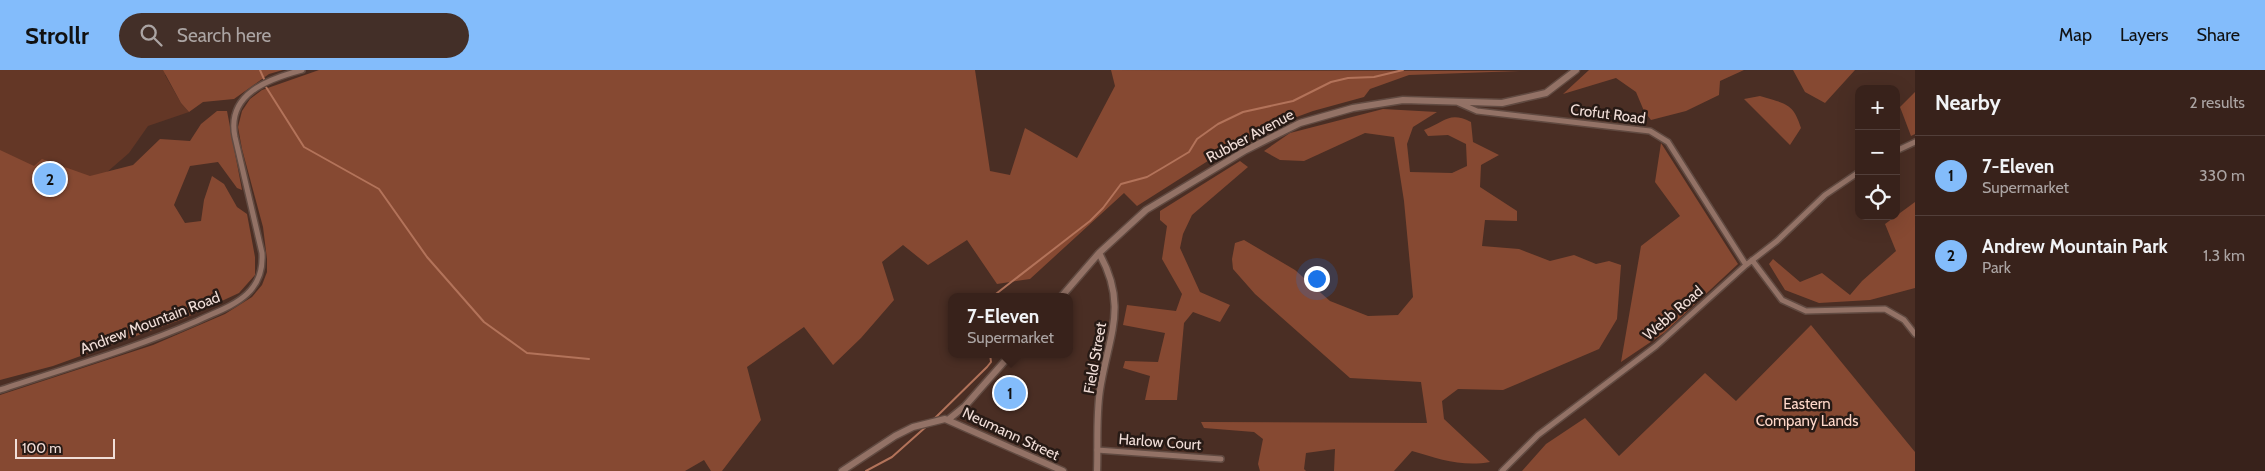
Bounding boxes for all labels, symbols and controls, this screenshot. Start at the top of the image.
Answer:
search box [119,13,469,58]
text: Strollr [25,21,89,50]
icon: search [137,21,165,49]
text: Search here [177,24,271,47]
text: Map [2059,24,2092,46]
text: Layers [2120,24,2169,46]
text: Share [2197,24,2240,46]
map controls [1855,85,1900,220]
button: + [1855,85,1900,130]
text: Nearby [1935,90,2001,115]
text: 2 results [2189,93,2245,112]
street label: Crofut Road [1569,100,1647,128]
street label: Rubber Avenue [1203,105,1297,167]
button: − [1855,130,1900,175]
text: 7-Eleven [1982,155,2054,178]
pin: 2 [34,160,66,198]
text: 1 [1948,166,1954,185]
text: 330 m [2199,166,2245,185]
button: locate [1855,175,1900,220]
text: Supermarket [1982,178,2069,197]
text: Andrew Mountain Park [1982,235,2168,258]
text: 2 [1947,246,1955,265]
text: 1.3 km [2203,246,2245,265]
text: Park [1982,258,2011,277]
your location [1304,266,1330,292]
street label: Webb Road [1639,282,1707,344]
street label: Andrew Mountain Road [77,288,223,358]
popup [948,293,1073,358]
text: 7-Eleven [967,305,1039,328]
street label: Field Street [1080,321,1110,395]
text: Supermarket [967,328,1054,347]
pin: 1 [994,374,1026,412]
park label: Eastern Company Lands [1756,395,1858,430]
street label: Neumann Street [960,404,1062,464]
street label: Harlow Court [1118,430,1202,454]
scale bar [15,436,115,459]
text: 100 m [22,439,62,457]

